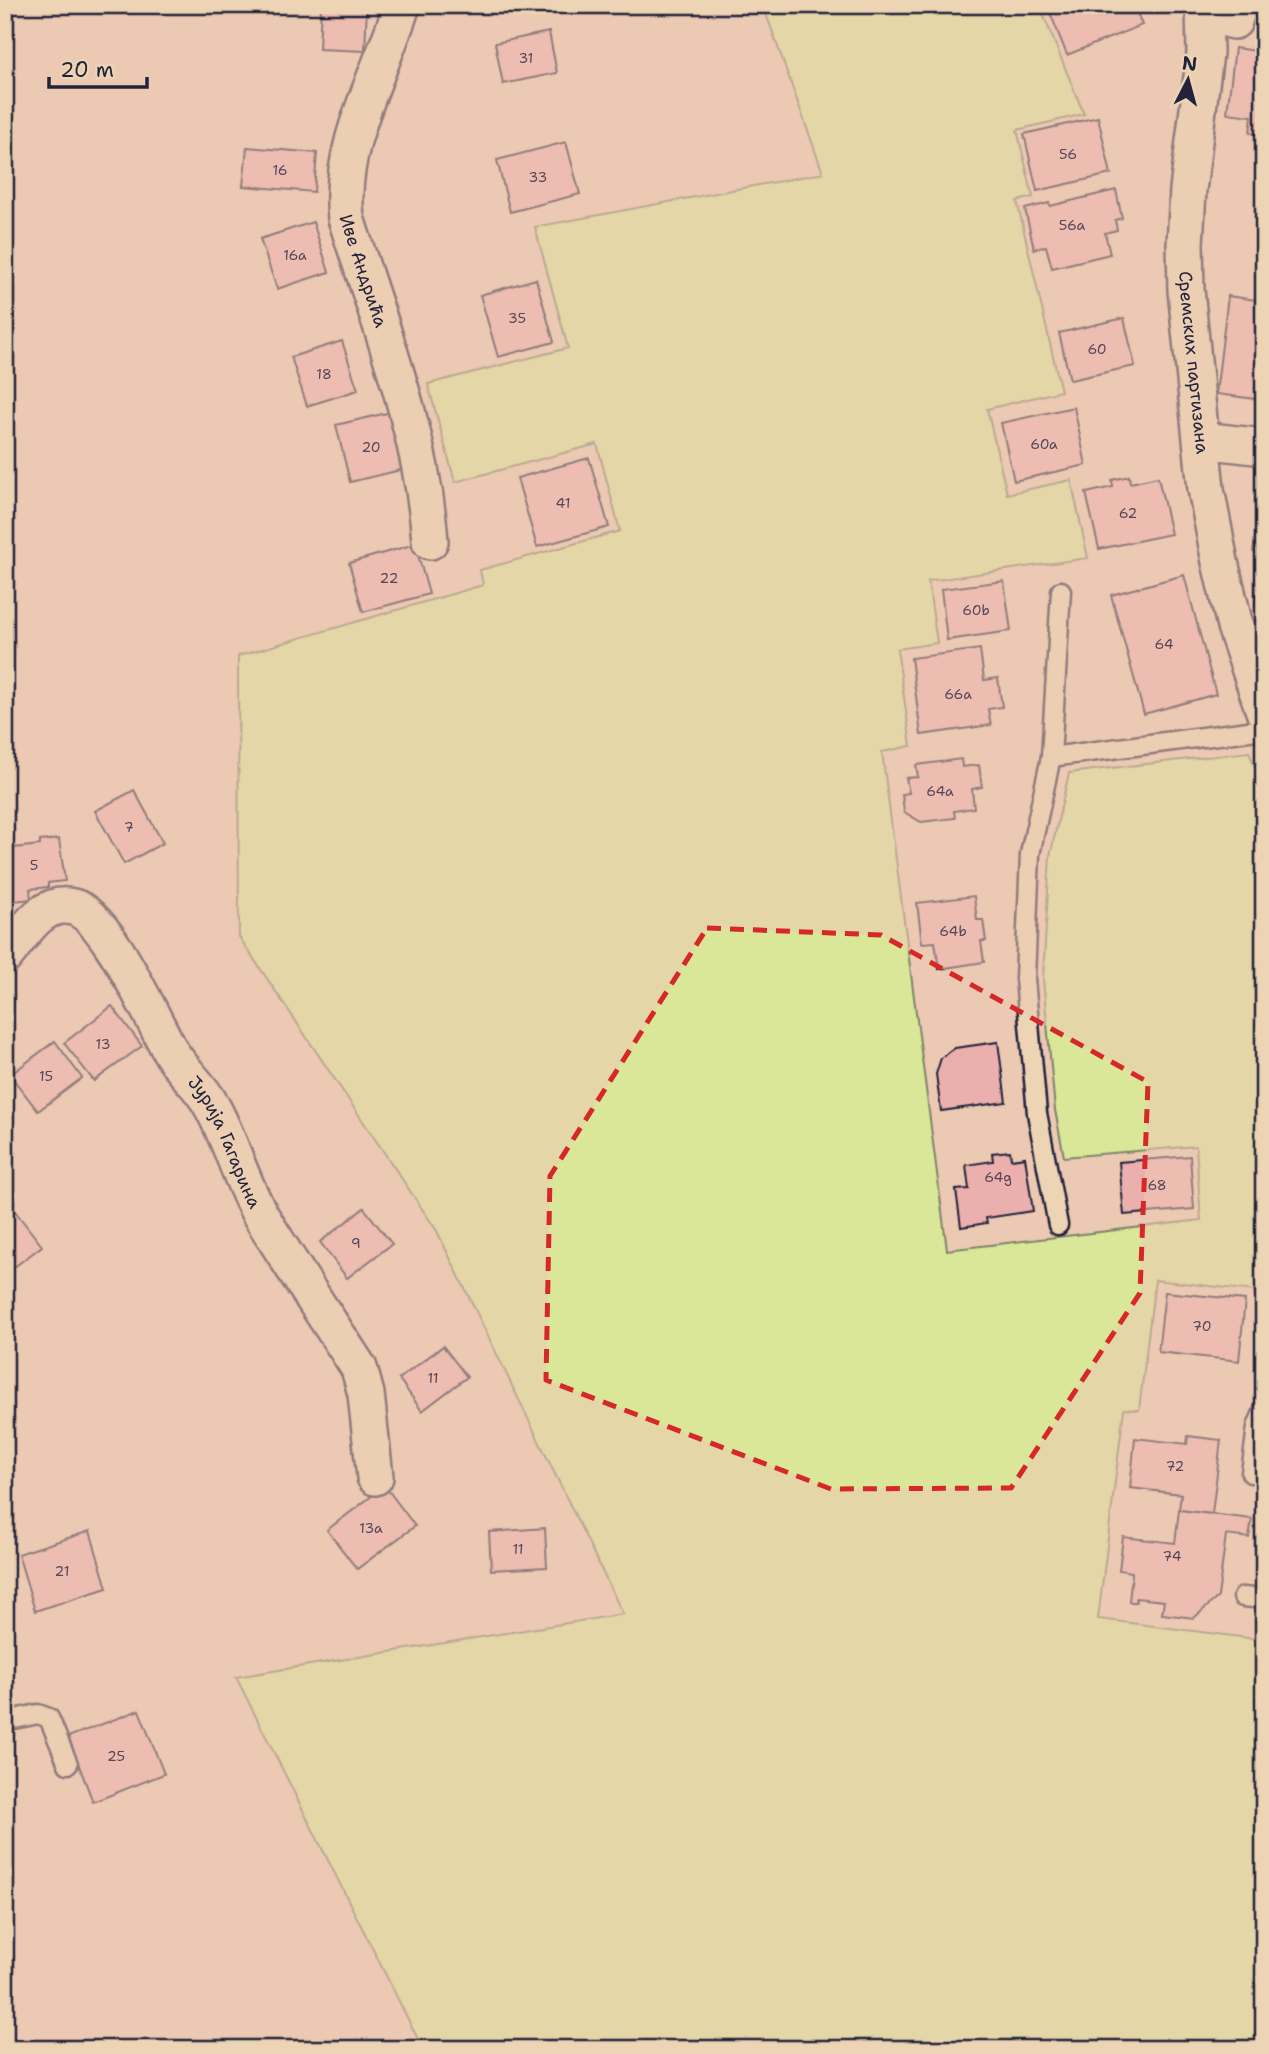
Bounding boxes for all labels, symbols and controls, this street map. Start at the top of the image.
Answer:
scale bar [49,46,147,90]
north arrow [1154,46,1224,116]
house number: 31 [519,49,533,67]
text: N [1181,50,1199,77]
text: 20 m [60,56,114,84]
house number: 56 [1059,145,1077,163]
house number: 16 [272,161,288,179]
house number: 33 [529,168,547,186]
street label: Иве Андрића [334,211,393,330]
house number: 56a [1059,216,1086,234]
house number: 16a [283,246,307,264]
street label: Сремских партизана [1174,271,1214,455]
house number: 35 [508,309,526,327]
house number: 60 [1087,340,1107,358]
house number: 18 [316,365,332,383]
house number: 60a [1030,435,1058,453]
house number: 20 [361,438,381,456]
house number: 41 [556,494,570,512]
house number: 62 [1119,504,1137,522]
house number: 22 [380,569,398,587]
house number: 60b [962,601,990,619]
house number: 64 [1154,635,1174,653]
house number: 66a [944,685,972,703]
house number: 64a [926,782,954,800]
house number: 7 [124,818,134,836]
house number: 5 [30,856,38,874]
house number: 64b [939,922,967,940]
house number: 13 [96,1035,110,1053]
house number: 15 [39,1067,53,1085]
street label: Јурија Гагарина [182,1071,267,1212]
house number: 64g [984,1168,1012,1186]
house number: 68 [1147,1176,1167,1194]
house number: 9 [351,1234,361,1252]
house number: 70 [1192,1317,1212,1335]
house number: 11 [427,1369,439,1387]
house number: 72 [1166,1457,1184,1475]
house number: 13a [359,1519,383,1537]
house number: 11 [512,1540,524,1558]
house number: 74 [1163,1547,1182,1565]
house number: 21 [55,1562,69,1580]
house number: 25 [107,1747,125,1765]

